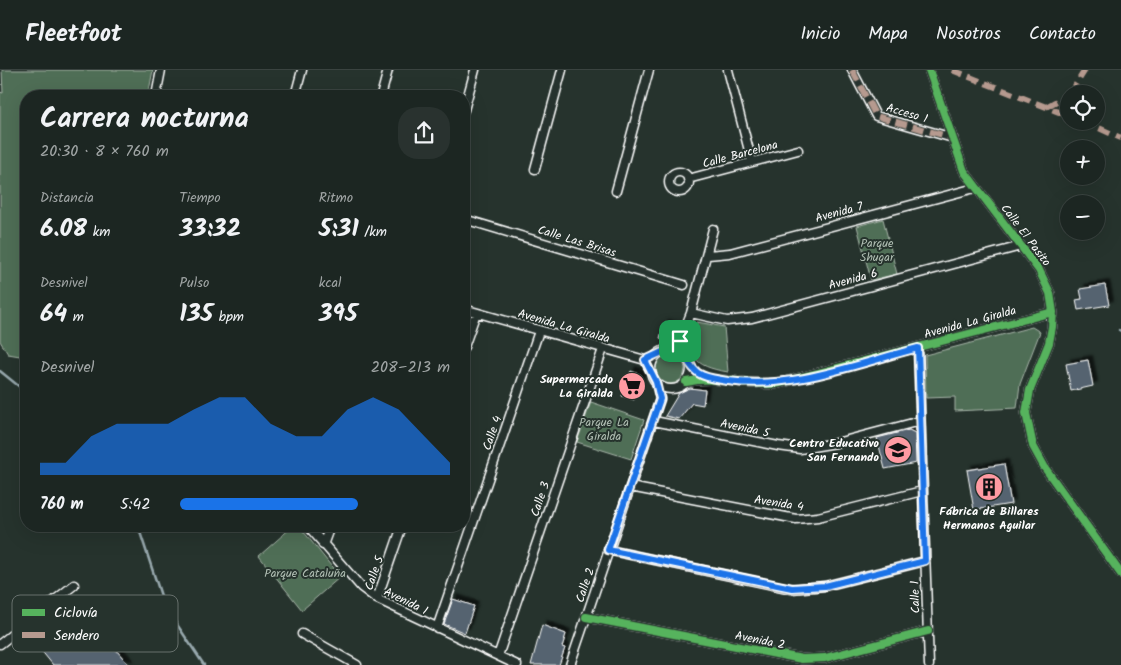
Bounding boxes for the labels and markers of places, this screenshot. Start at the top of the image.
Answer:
pin [659,320,701,362]
place label: Supermercado La Giralda [540,370,614,403]
supermarket icon: Supermercado La Giralda [617,371,647,401]
place label: Centro Educativo San Fernando [789,434,880,467]
school or university icon: Centro Educativo San Fernando [883,435,913,465]
building icon: Fábrica de Billares Hermanos Aguilar [974,472,1004,502]
place label: Fábrica de Billares Hermanos Aguilar [939,502,1039,535]

